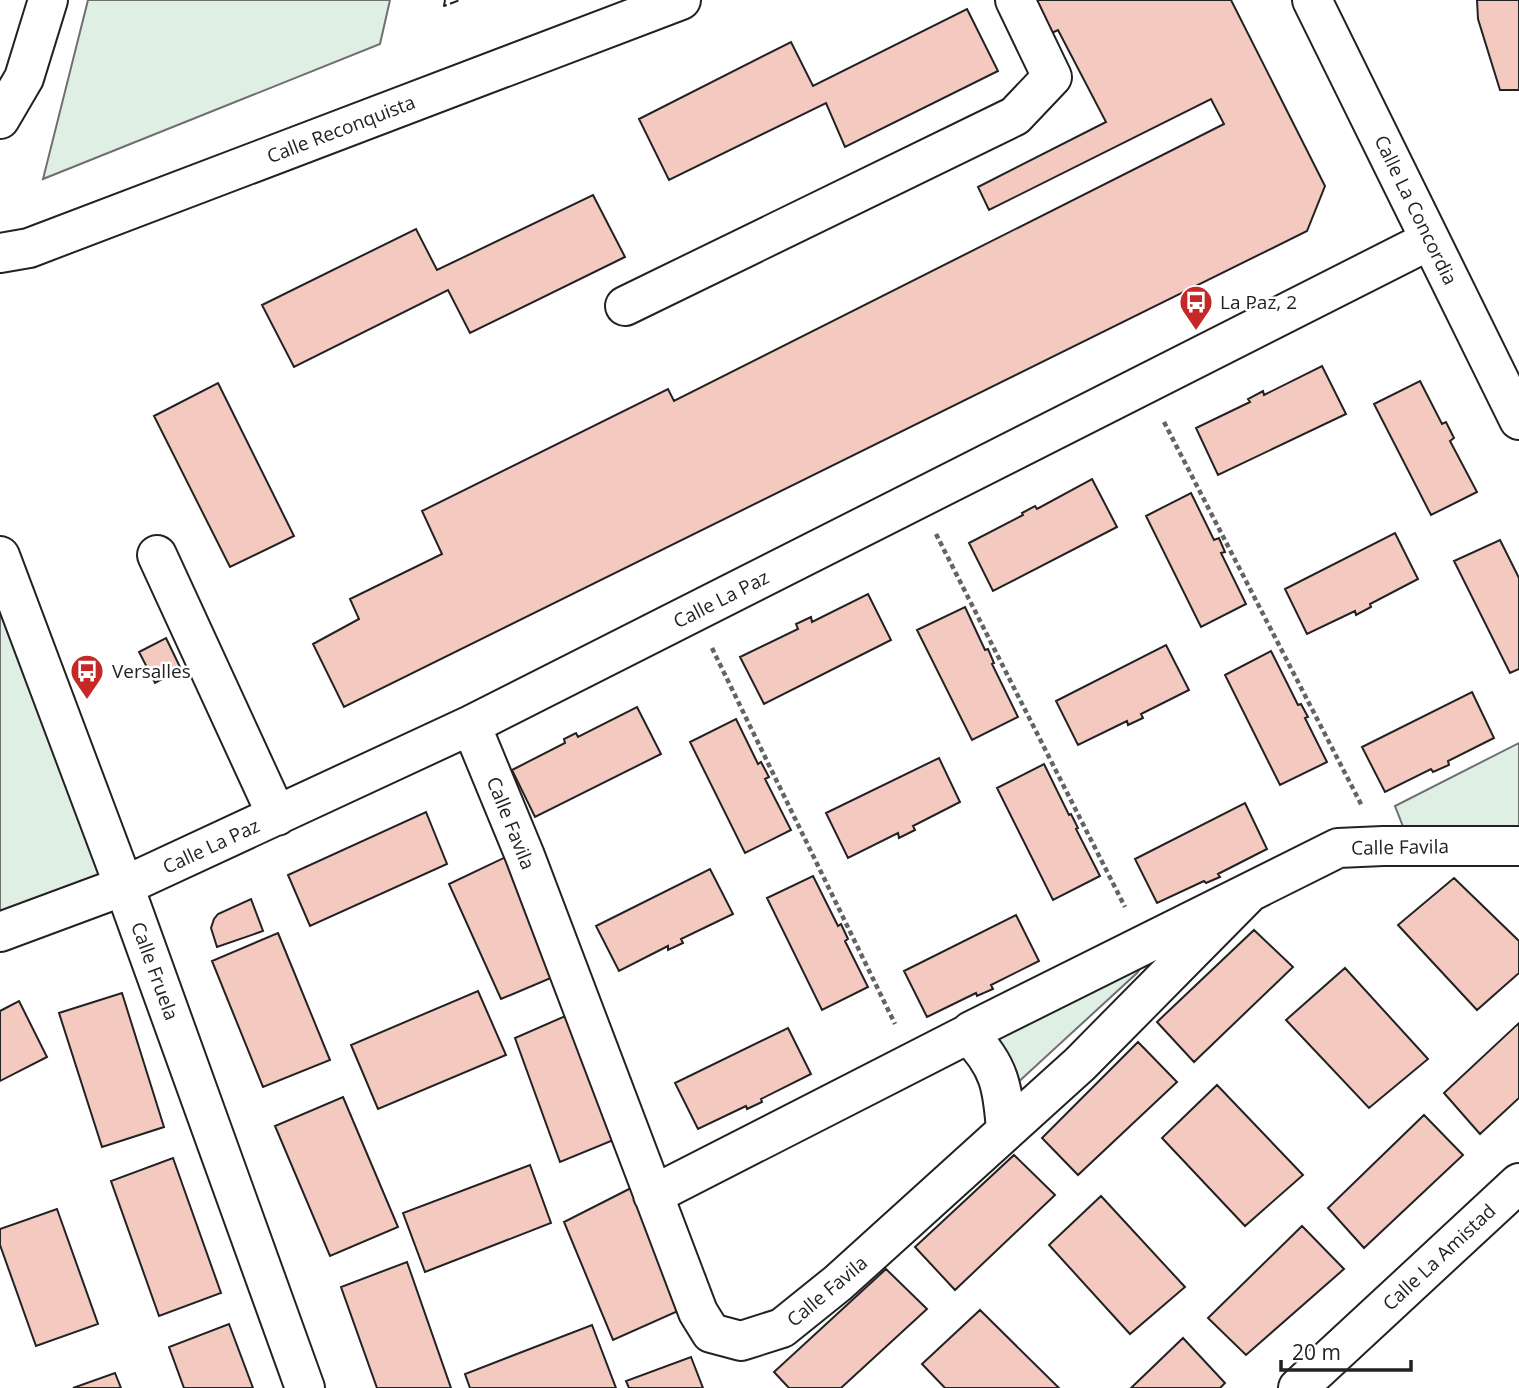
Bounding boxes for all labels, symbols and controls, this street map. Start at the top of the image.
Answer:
street label: Calle Reconquista [263,89,419,169]
street label: Calle La Concordia [1368,131,1464,289]
bus stop icon: La Paz, 2 [1177,283,1215,332]
place label: La Paz, 2 [1220,289,1297,315]
street label: Calle La Paz [669,564,773,634]
bus stop icon: Versalles [68,652,106,701]
place label: Versalles [112,658,191,684]
street label: Calle Favila [481,773,541,873]
street label: Calle La Paz [158,812,264,880]
street label: Calle Favila [1351,833,1449,861]
street label: Calle Fruela [125,918,185,1024]
street label: Calle La Amistad [1377,1198,1501,1316]
street label: Calle Favila [781,1250,873,1332]
scale bar [1281,1328,1410,1372]
text: 20 m [1292,1338,1341,1366]

